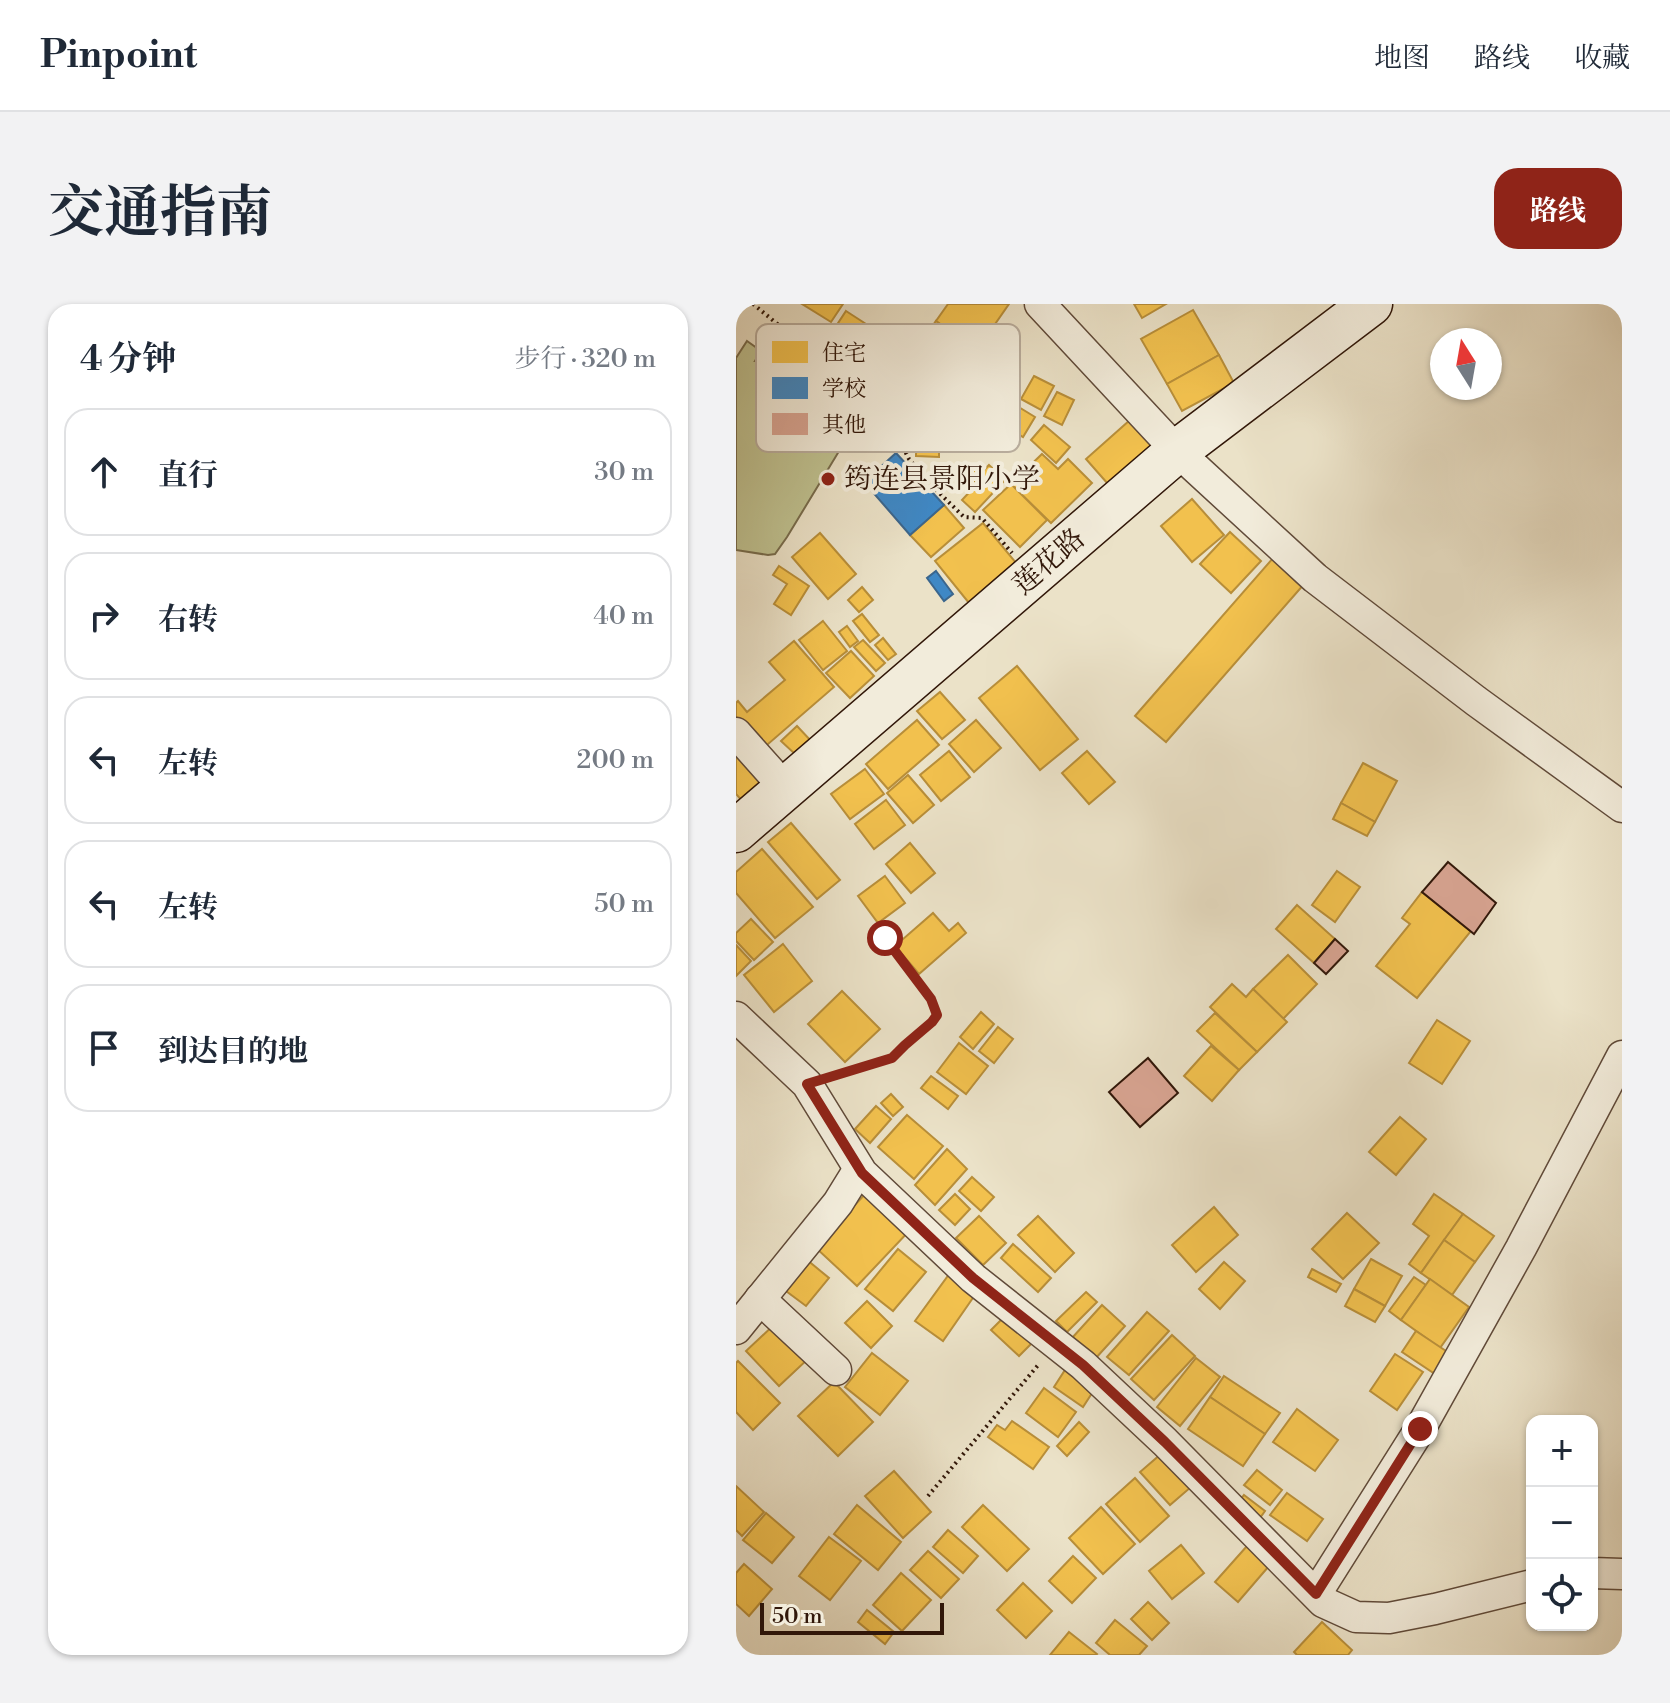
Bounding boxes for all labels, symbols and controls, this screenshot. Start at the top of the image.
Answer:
text: Pinpoint [40,32,197,79]
text: 地图 [1374,41,1430,76]
text: 路线 [1474,41,1530,76]
text: 收藏 [1574,41,1630,76]
button: 路线 [1494,168,1622,249]
text: 交通指南 [48,179,272,249]
legend [756,324,1020,452]
north arrow [1430,328,1502,400]
text: 4 分钟 [80,339,176,381]
text: 住宅 [822,340,866,367]
text: 步行 · 320 m [514,343,656,375]
text: 学校 [822,376,866,403]
text: 其他 [822,412,866,439]
icon: ahead [82,450,126,494]
text: 30 m [594,456,654,488]
text: 直行 [158,457,218,495]
place label: 筠连县景阳小学 [844,462,1040,497]
marker: 筠连县景阳小学 [819,470,837,488]
street label: 莲花路 [1006,521,1092,603]
icon: right [82,594,126,638]
text: 40 m [593,600,654,632]
text: 右转 [158,601,218,639]
icon: left [82,738,126,782]
text: 200 m [577,744,654,776]
text: 左转 [158,745,218,783]
icon: left [82,882,126,926]
text: 50 m [594,888,654,920]
text: 左转 [158,889,218,927]
route start [867,920,903,956]
icon: arrive [82,1026,126,1070]
text: 到达目的地 [158,1033,308,1071]
route end [1402,1411,1438,1447]
map controls [1526,1415,1598,1631]
button: + [1526,1415,1598,1487]
button: − [1526,1487,1598,1559]
button: locate [1526,1559,1598,1631]
scale bar [760,1599,944,1635]
text: 50 m [772,1603,823,1630]

